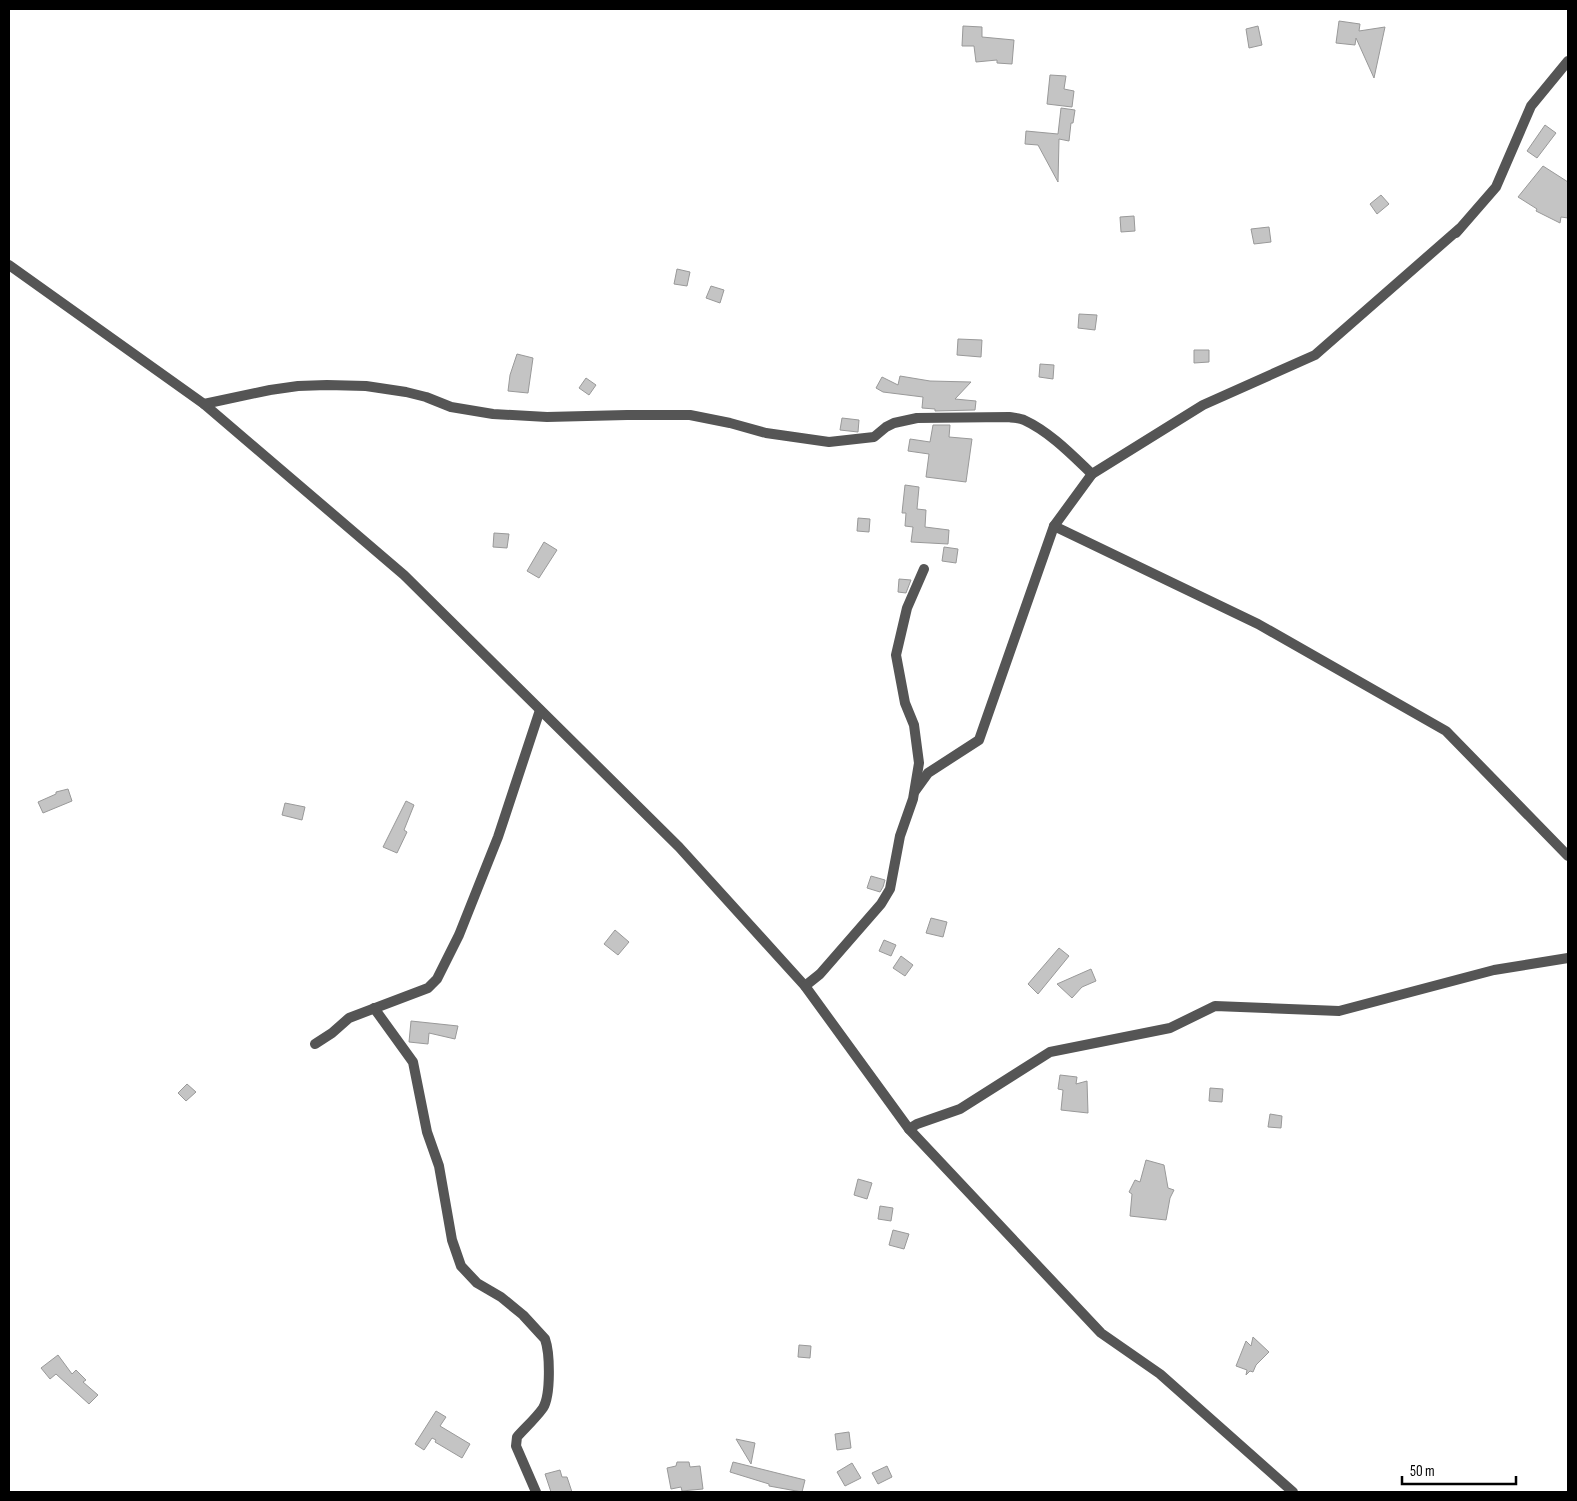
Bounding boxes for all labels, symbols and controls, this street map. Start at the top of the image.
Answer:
scale bar [1402,1454,1516,1486]
text: 50 m [1410,1462,1435,1481]

